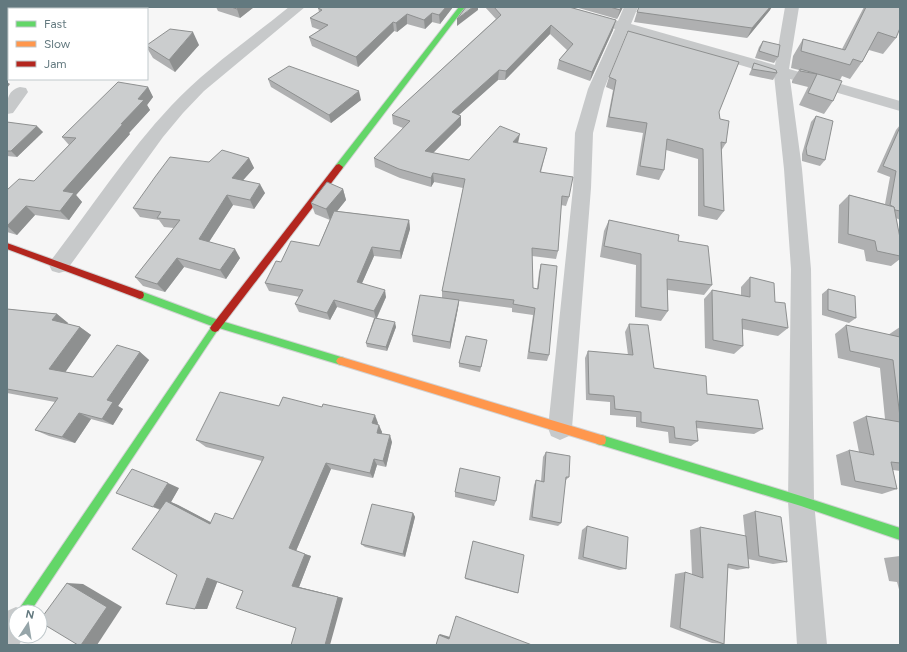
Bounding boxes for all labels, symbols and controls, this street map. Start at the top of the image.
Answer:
legend [8,8,148,80]
text: Fast [44,17,67,31]
text: Slow [44,37,71,51]
text: Jam [44,57,67,71]
north arrow [8,604,48,644]
text: N [24,607,35,622]

